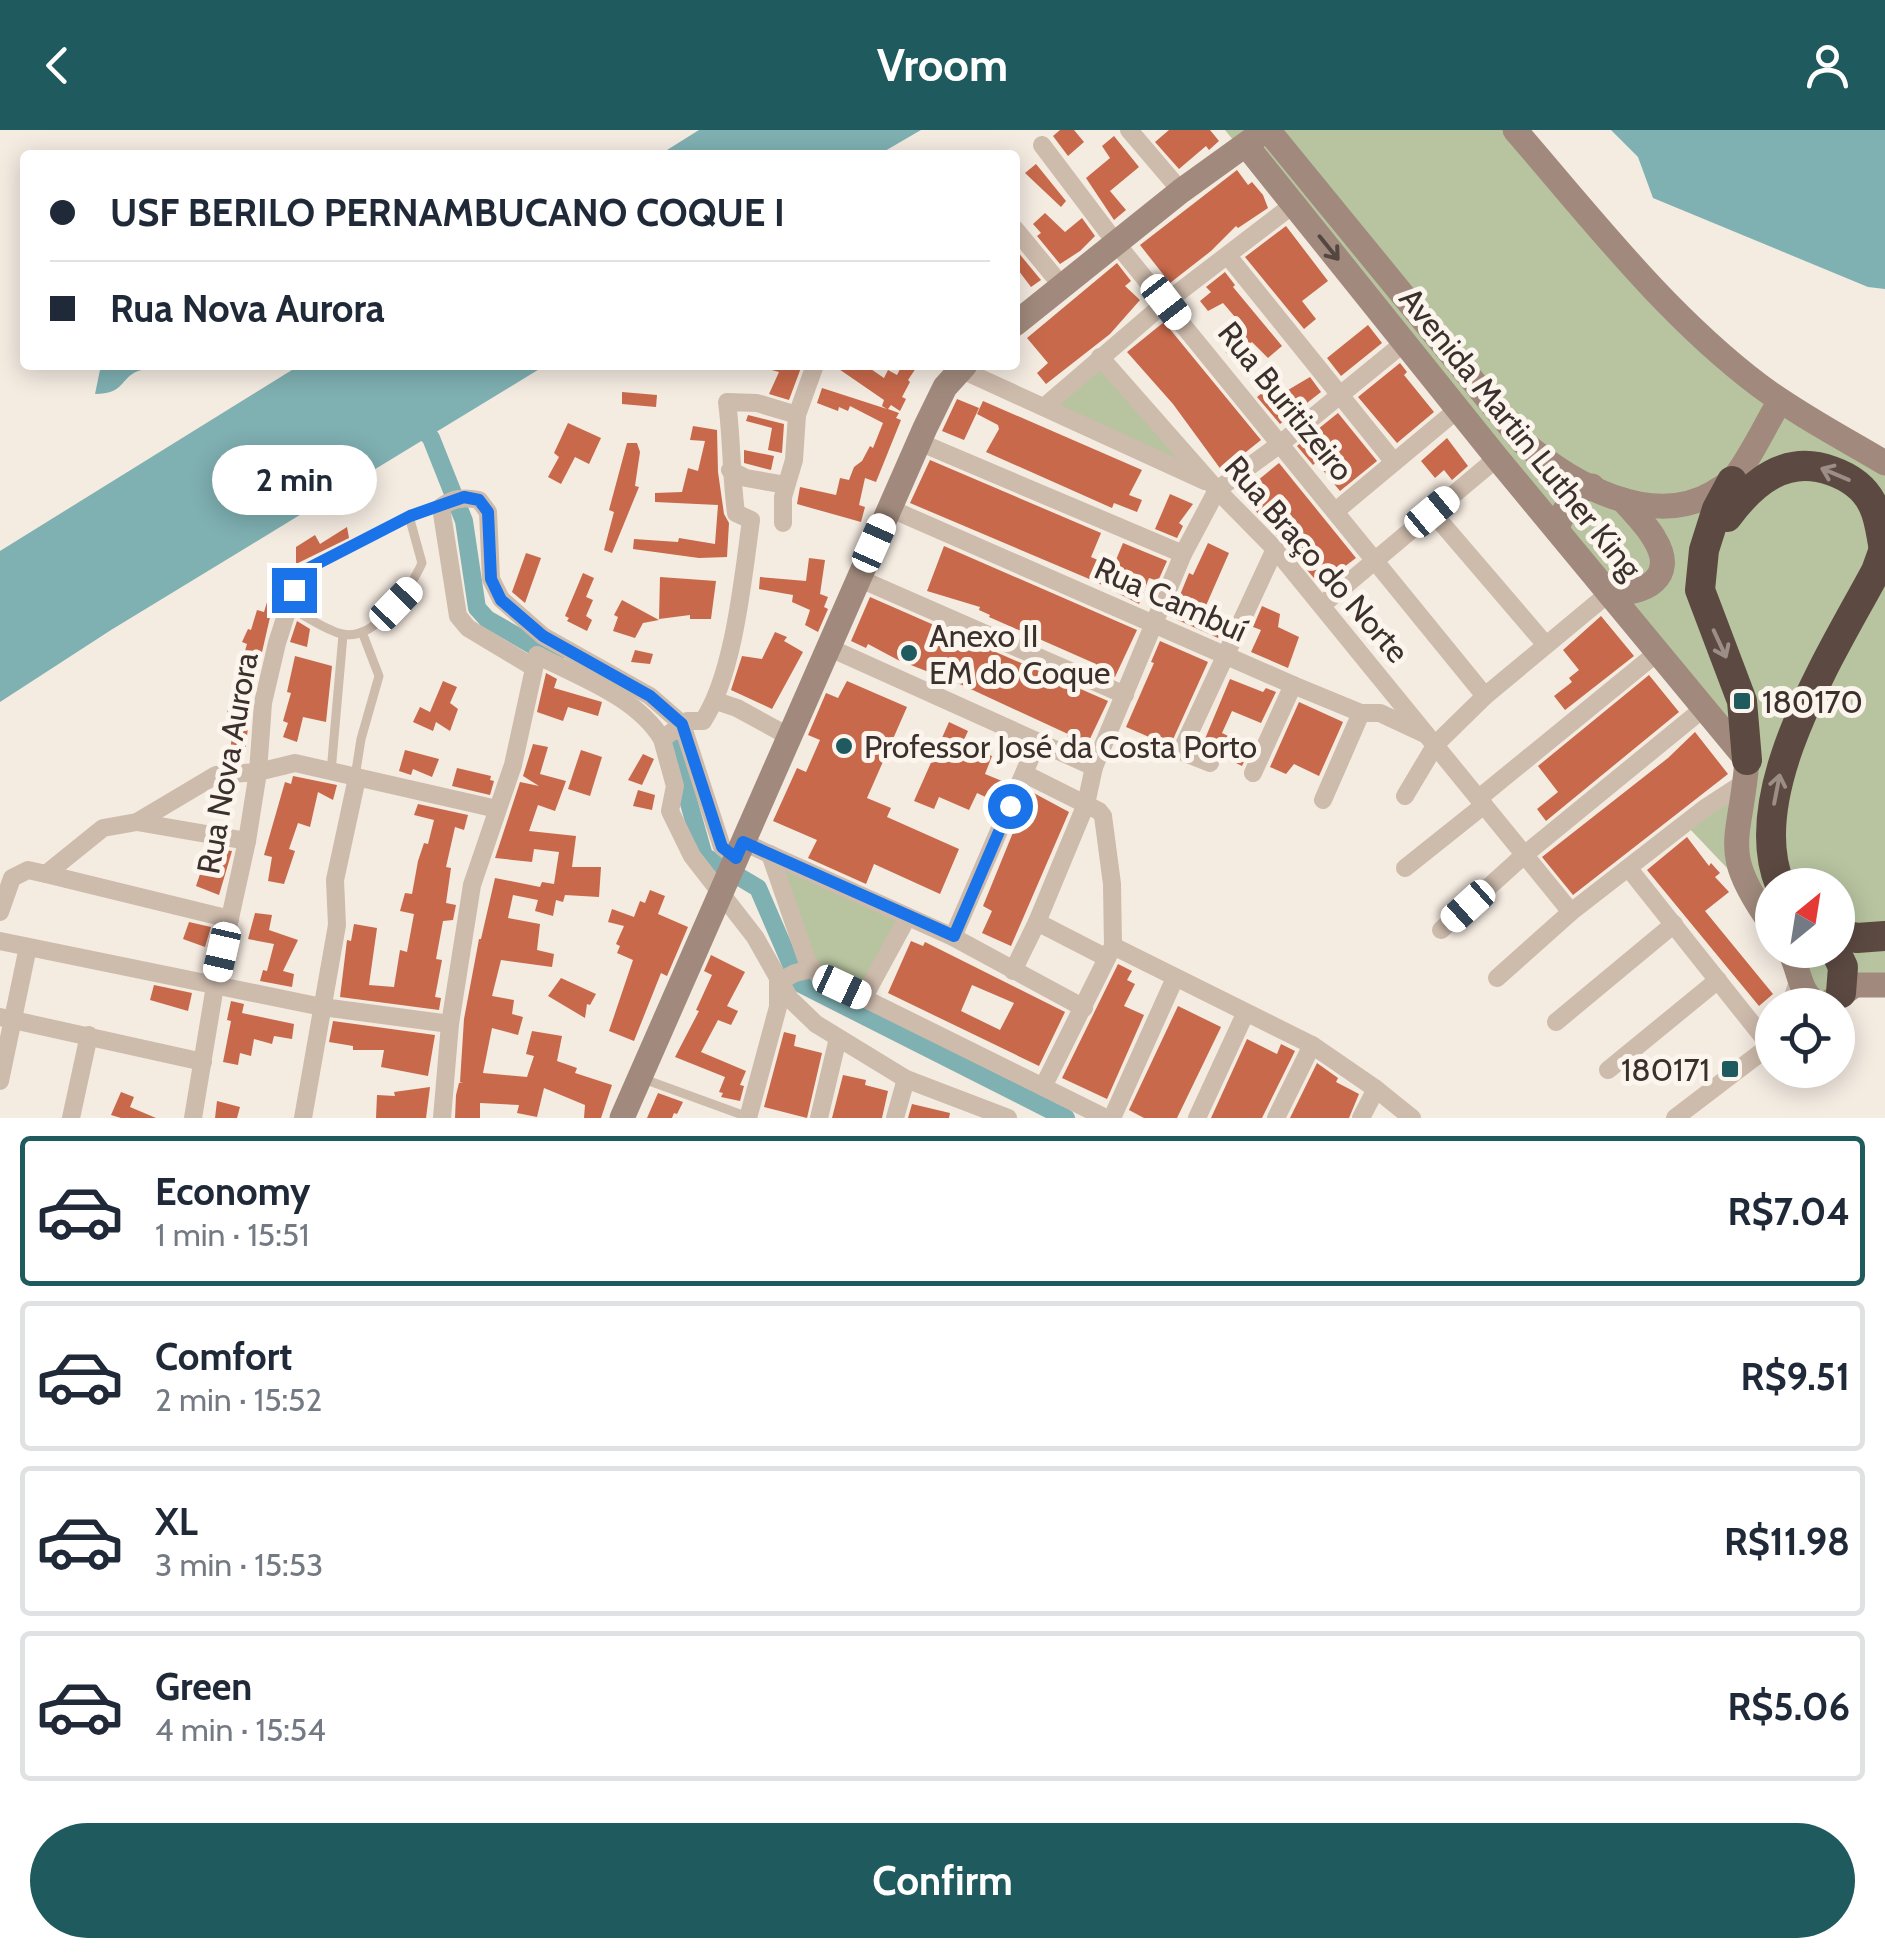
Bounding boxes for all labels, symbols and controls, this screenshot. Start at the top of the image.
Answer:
icon: back [30,38,85,93]
text: Vroom [877,38,1008,92]
icon: person [1800,38,1855,93]
text: USF BERILO PERNAMBUCANO COQUE I [110,189,785,236]
one-way arrow [1318,234,1339,261]
car [1136,269,1196,335]
street label: Avenida Martin Luther King [1392,280,1651,587]
text: Rua Nova Aurora [110,285,385,332]
street label: Rua Buritizeiro [1210,313,1362,489]
callout: 2 min [212,445,376,515]
street label: Rua Braço do Norte [1217,448,1417,670]
text: 2 min [256,460,333,499]
one-way arrow [1820,463,1851,481]
car [1399,481,1465,543]
car [848,509,900,577]
street label: Rua Cambuí [1089,548,1253,650]
route end [272,568,317,613]
car [364,572,428,636]
place label: Anexo II EM do Coque [929,616,1110,692]
one-way arrow [1712,628,1730,659]
marker: Anexo II EM do Coque [898,642,920,664]
street label: Rua Nova Aurora [188,648,266,877]
place label: 180170 [1762,682,1863,721]
marker: 180170 [1731,690,1753,712]
place label: Professor José da Costa Porto [864,727,1257,766]
marker: Professor José da Costa Porto [833,735,855,757]
one-way arrow [1769,774,1788,806]
route start [988,784,1033,829]
north arrow [1755,868,1855,968]
map controls [1755,868,1855,1088]
car [1436,875,1500,937]
car [201,919,243,985]
car [808,961,876,1013]
button: locate [1755,988,1855,1088]
place label: 180171 [1621,1050,1710,1089]
marker: 180171 [1719,1058,1741,1080]
icon: car [35,1166,125,1256]
text: Economy [155,1168,310,1215]
text: R$7.04 [1728,1188,1850,1235]
text: 1 min · 15:51 [155,1215,310,1254]
icon: car [35,1331,125,1421]
text: Comfort [155,1333,292,1380]
text: R$9.51 [1741,1353,1850,1400]
text: 2 min · 15:52 [155,1380,322,1419]
icon: car [35,1496,125,1586]
text: XL [155,1498,198,1545]
text: R$11.98 [1724,1518,1850,1565]
text: 3 min · 15:53 [155,1545,323,1584]
icon: car [35,1661,125,1751]
text: Green [155,1663,252,1710]
text: R$5.06 [1727,1683,1850,1730]
text: 4 min · 15:54 [155,1710,326,1749]
button: Confirm [30,1823,1855,1938]

